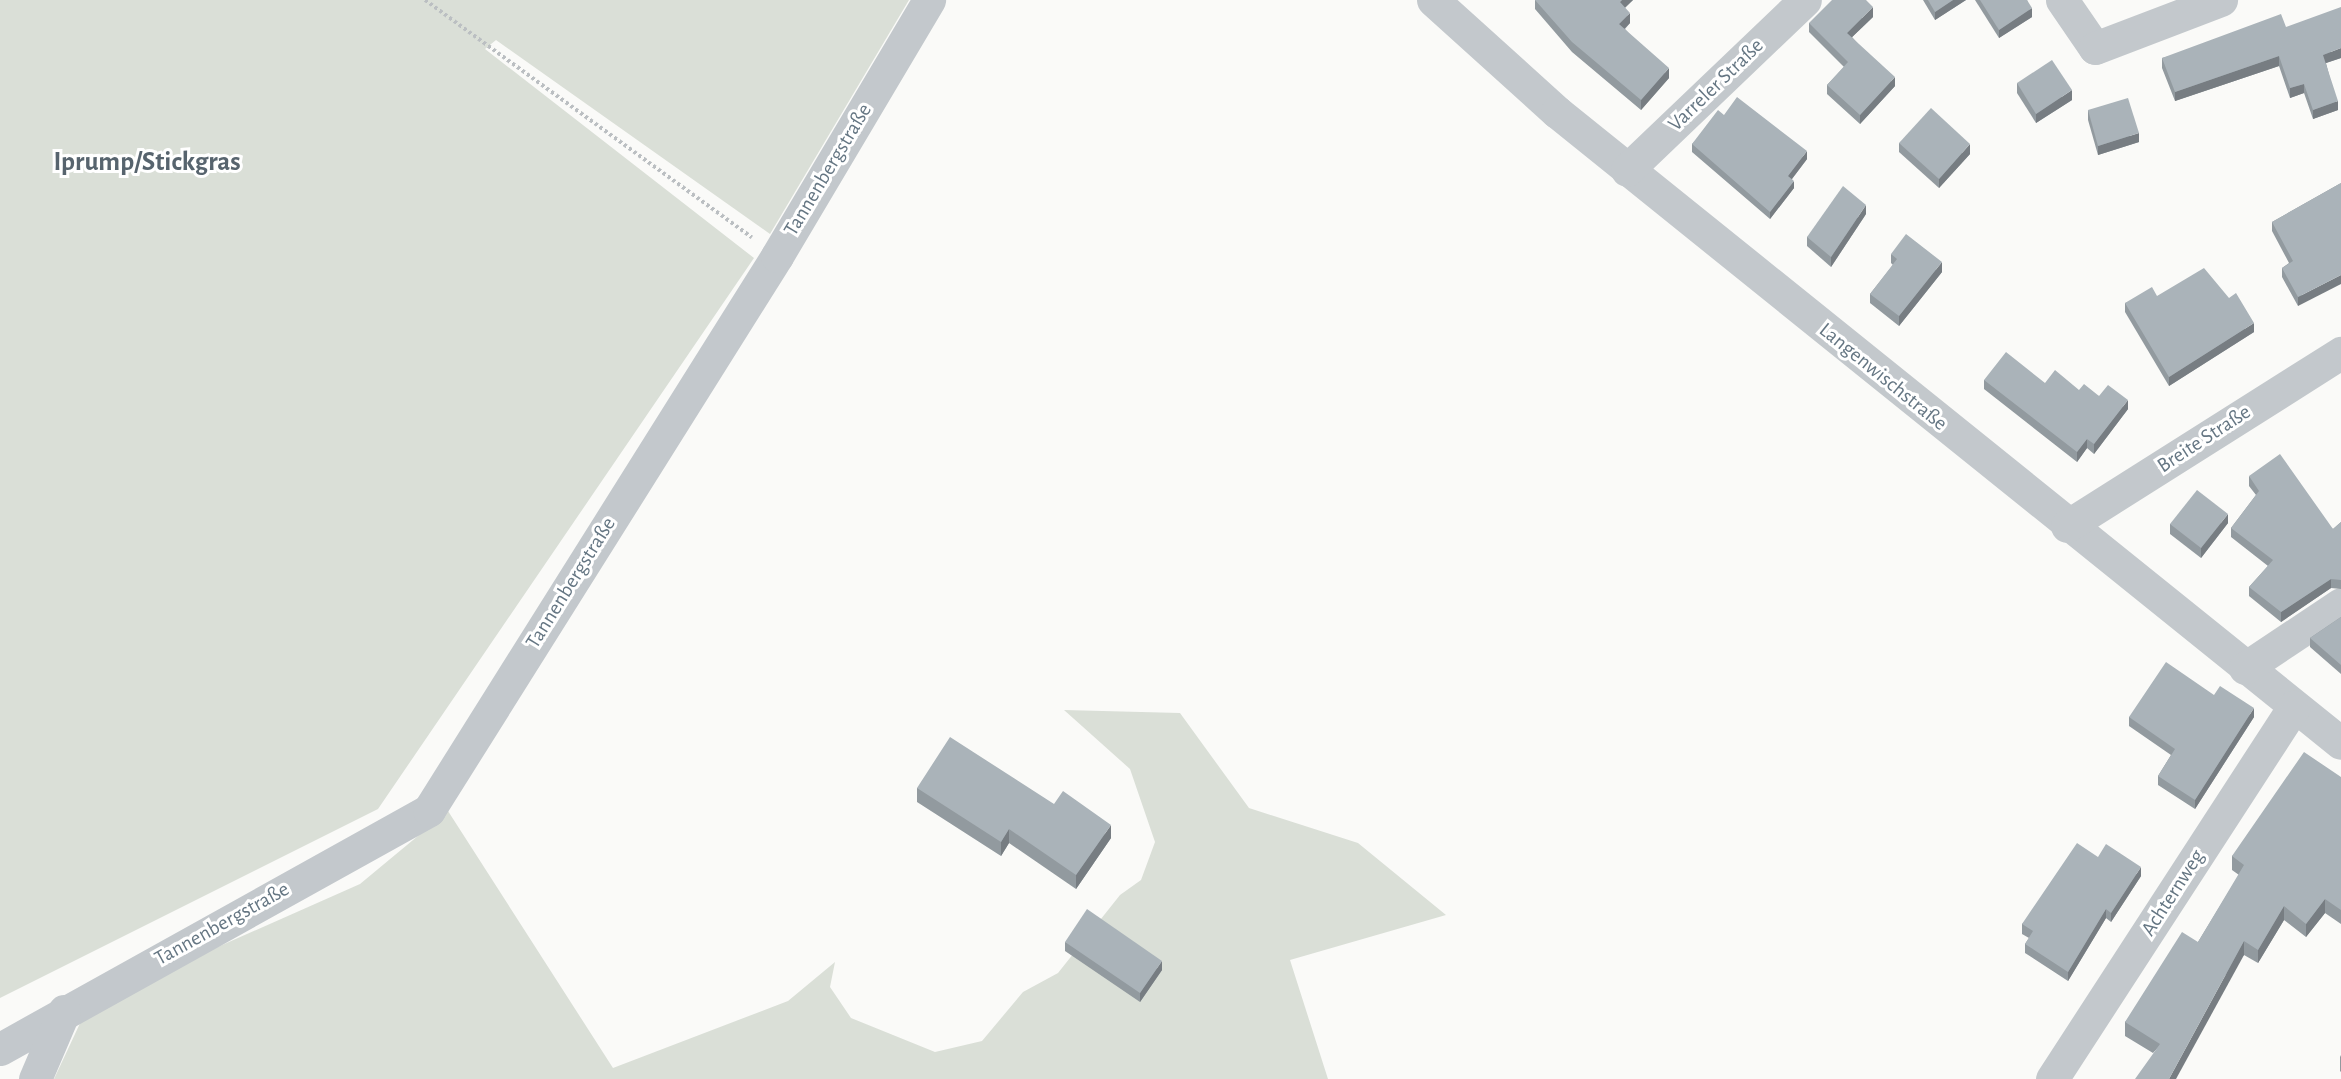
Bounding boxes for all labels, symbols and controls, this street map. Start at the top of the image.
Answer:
street label: Varreler Straße [1663,33,1769,137]
street label: Tannenbergstraße [779,99,877,241]
district label: Iprump/Stickgras [53,146,241,178]
street label: Langenwischstraße [1814,318,1952,436]
street label: Breite Straße [2153,399,2255,479]
street label: Tannenbergstraße [521,513,621,653]
street label: Achternweg [2136,845,2210,941]
street label: Tannenbergstraße [150,877,294,971]

